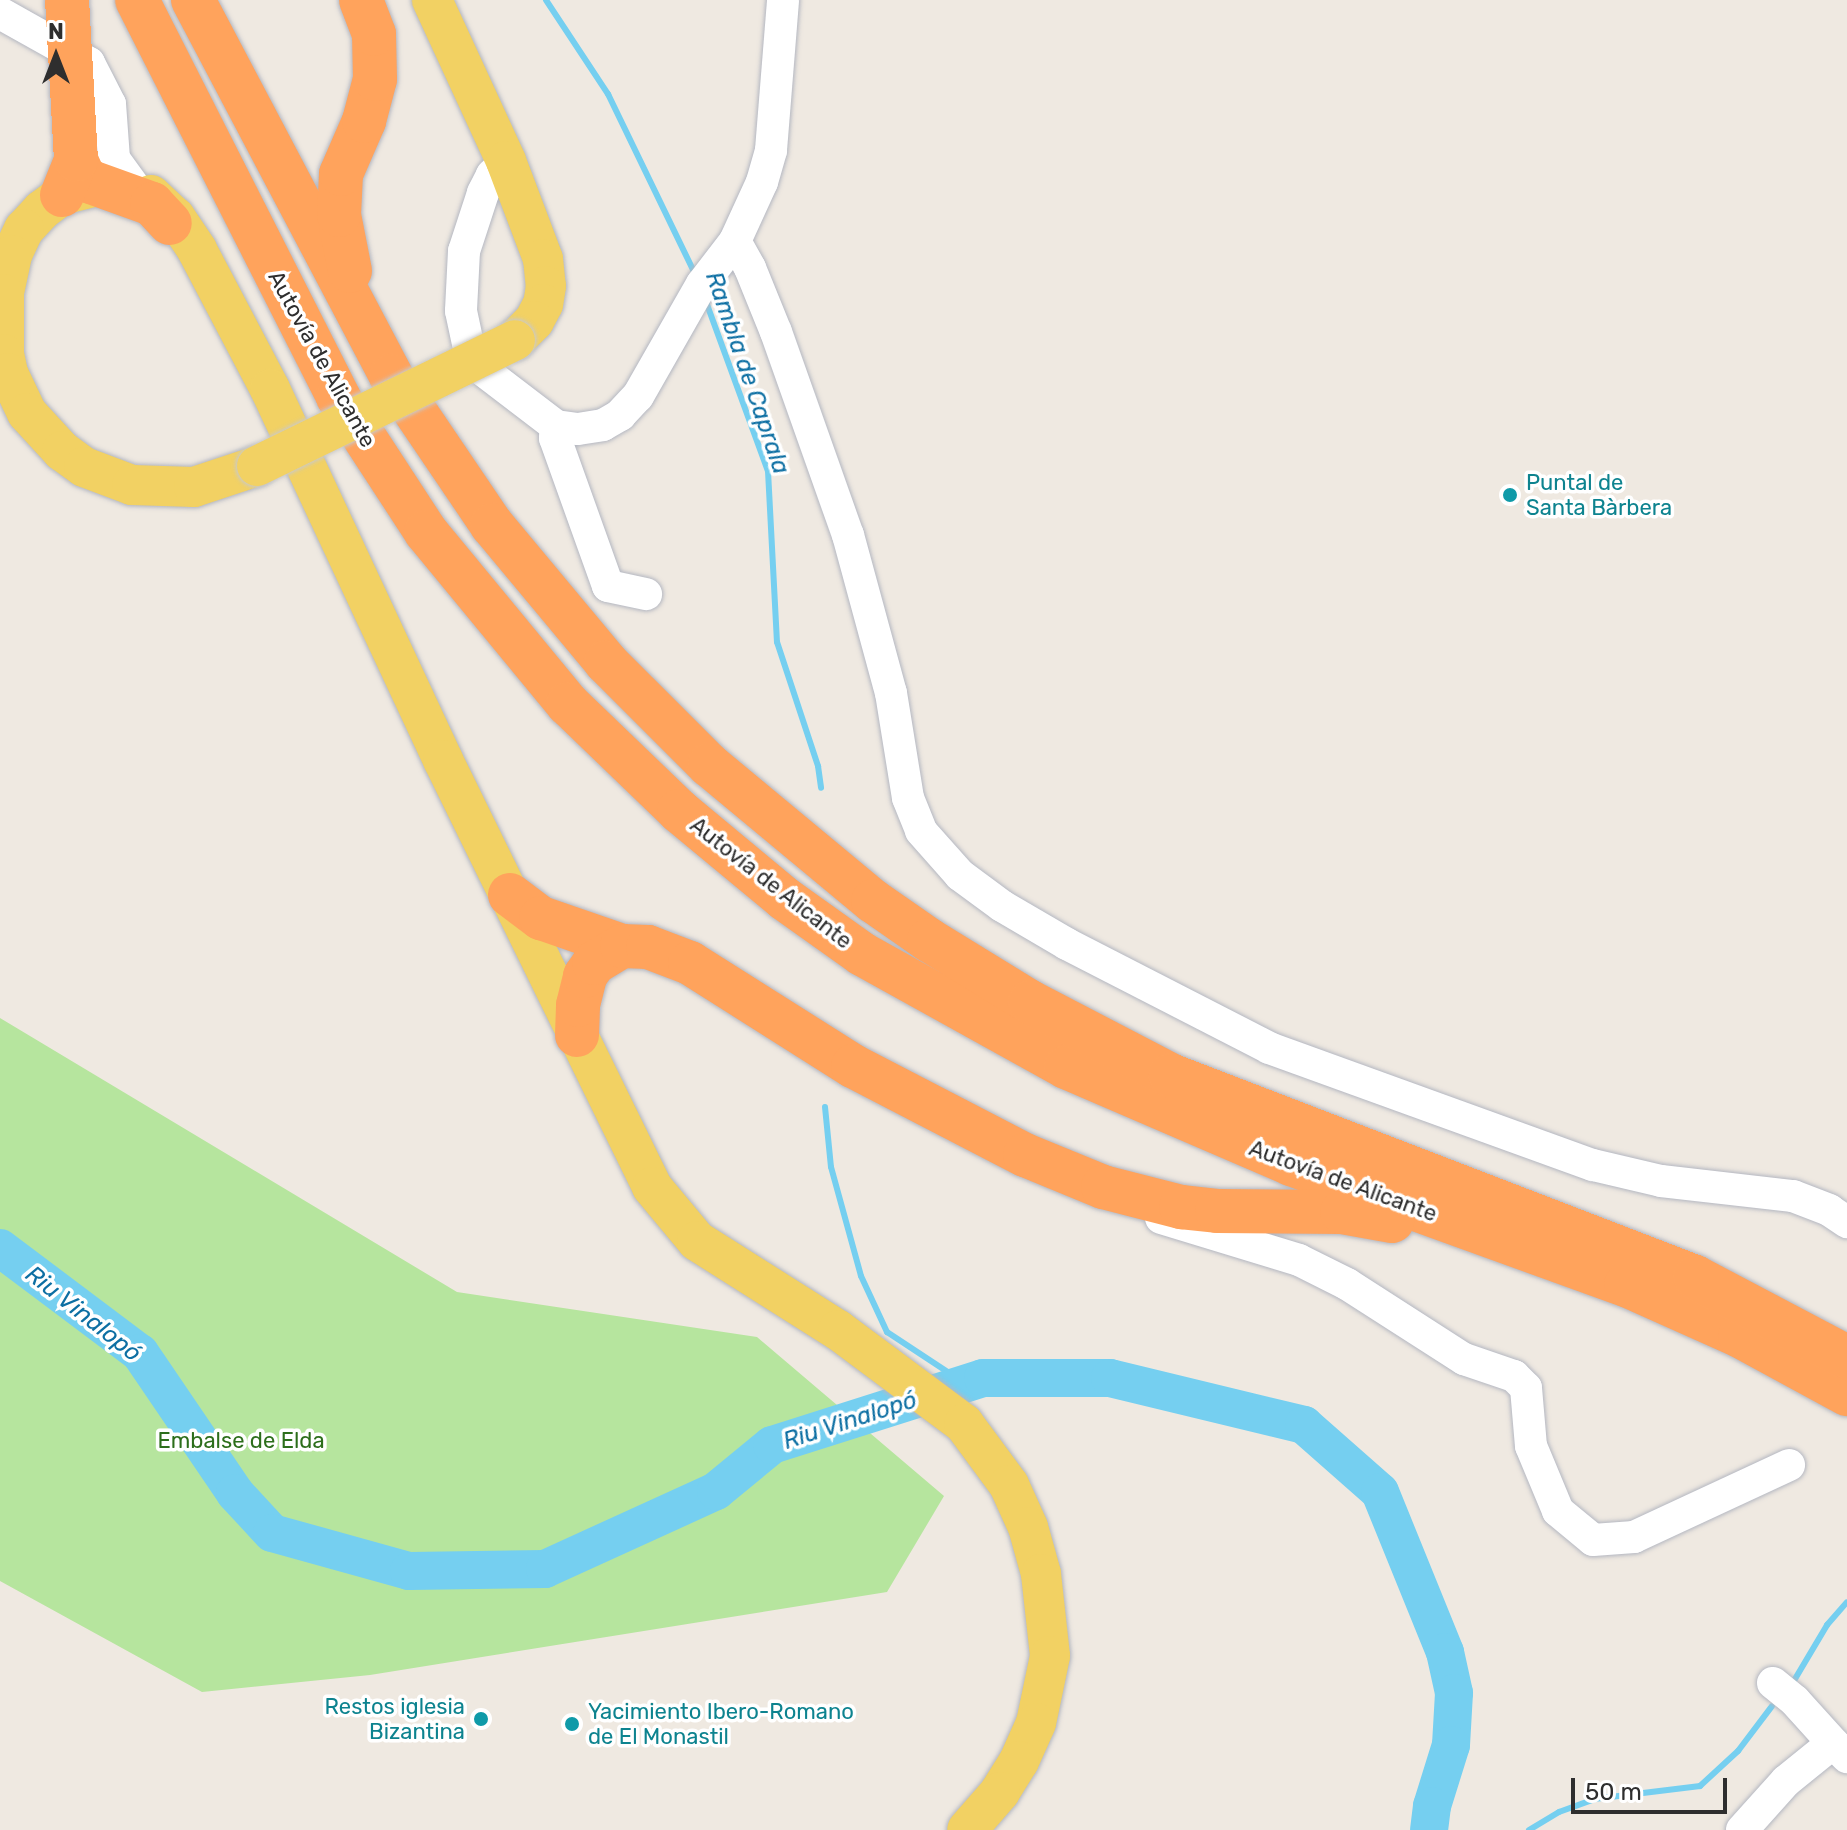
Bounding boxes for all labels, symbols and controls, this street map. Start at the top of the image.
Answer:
north arrow [16,16,96,96]
text: N [48,18,64,45]
street label: Autovía de Alicante [262,266,382,452]
water label: Rambla de Caprala [699,268,795,478]
place label: Puntal de Santa Bàrbera [1526,469,1672,520]
marker: Puntal de Santa Bàrbera [1501,486,1519,504]
street label: Autovía de Alicante [685,812,857,954]
street label: Autovía de Alicante [1245,1135,1441,1227]
water label: Riu Vinalopó [19,1260,147,1368]
water label: Riu Vinalopó [779,1386,921,1456]
park label: Embalse de Elda [157,1428,325,1454]
place label: Restos iglesia Bizantina [325,1693,465,1744]
place label: Yacimiento Ibero-Romano de El Monastil [588,1698,854,1750]
marker: Restos iglesia Bizantina [472,1710,490,1728]
marker: Yacimiento Ibero-Romano de El Monastil [563,1715,581,1733]
scale bar [1575,1762,1731,1812]
text: 50 m [1585,1778,1642,1806]

